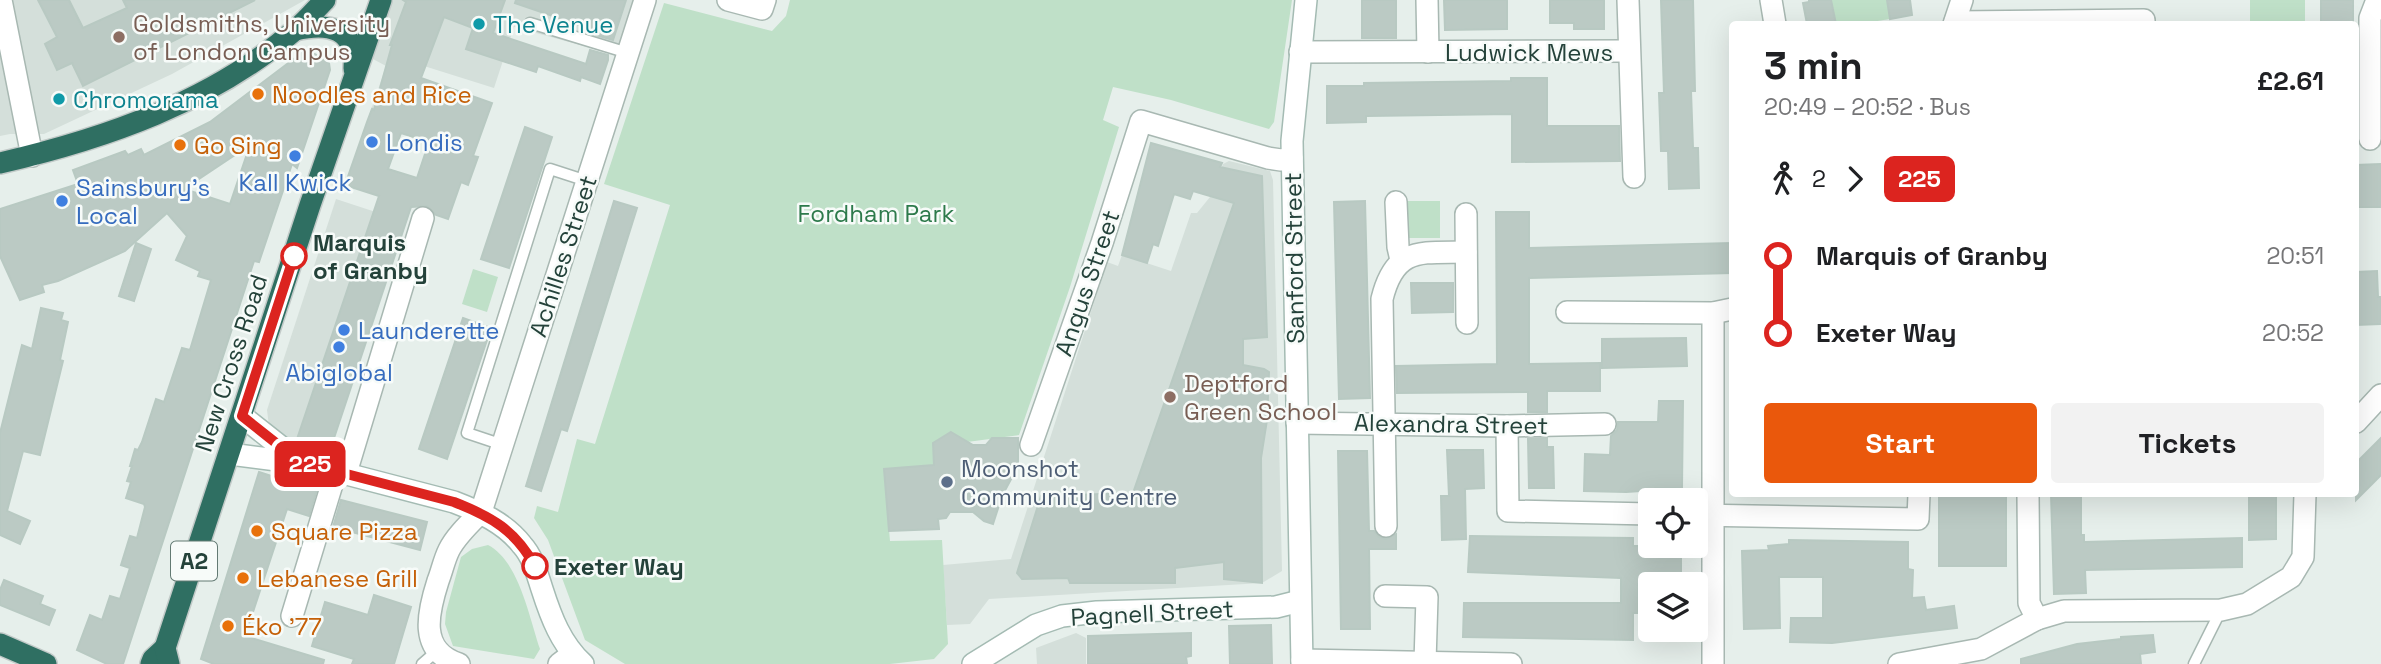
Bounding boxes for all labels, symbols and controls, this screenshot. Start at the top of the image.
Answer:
place label: Goldsmiths, University of London Campus [133,8,390,67]
place label: The Venue [493,9,613,40]
marker: The Venue [471,16,487,32]
marker: Goldsmiths, University of London Campus [111,29,127,45]
street label: Ludwick Mews [1445,37,1613,68]
text: 3 min [1764,42,1863,90]
text: £2.61 [2257,64,2324,98]
place label: Noodles and Rice [272,79,472,110]
place label: Chromorama [73,84,219,115]
marker: Noodles and Rice [250,86,266,102]
marker: Chromorama [51,91,67,107]
text: 20:49 – 20:52 · Bus [1764,92,1971,122]
place label: Londis [386,127,463,158]
place label: Go Sing [194,130,282,161]
marker: Londis [364,134,380,150]
marker: Go Sing [172,137,188,153]
marker: Kall Kwick [287,148,303,164]
icon: walk [1764,160,1802,198]
icon: forward [1836,160,1874,198]
text: 225 [1898,163,1941,194]
text: 2 [1812,164,1826,194]
place label: Kall Kwick [239,167,352,198]
street label: Achilles Street [522,171,604,341]
place label: Sainsbury's Local [76,172,210,231]
street label: Sanford Street [1277,172,1311,344]
marker: Sainsbury's Local [54,193,70,209]
park label: Fordham Park [798,198,955,229]
street label: Angus Street [1048,206,1126,360]
place label: Marquis of Granby [313,227,428,286]
text: Marquis of Granby [1816,239,2048,273]
text: 20:51 [2267,241,2324,271]
marker: Marquis of Granby [281,243,307,269]
street label: New Cross Road [188,270,274,456]
place label: Launderette [358,315,499,346]
text: Exeter Way [1816,316,1957,350]
text: 20:52 [2262,318,2324,348]
marker: Launderette [336,322,352,338]
marker: Abiglobal [331,339,347,355]
place label: Abiglobal [285,357,393,388]
place label: Deptford Green School [1184,368,1337,427]
marker: Deptford Green School [1162,389,1178,405]
button: Start [1764,403,2037,483]
button: Tickets [2051,403,2324,483]
street label: Alexandra Street [1354,407,1548,441]
line badge: 225 [270,441,350,487]
text: 225 [289,448,331,479]
place label: Moonshot Community Centre [961,453,1177,512]
marker: Moonshot Community Centre [939,474,955,490]
map controls [1638,488,1708,642]
button: locate [1638,488,1708,558]
place label: Square Pizza [271,516,418,547]
marker: Square Pizza [249,523,265,539]
road number: A2 [171,541,217,580]
place label: Exeter Way [554,551,684,582]
marker: Exeter Way [522,553,548,579]
place label: Lebanese Grill [257,563,418,594]
marker: Lebanese Grill [235,570,251,586]
button: layers [1638,572,1708,642]
street label: Pagnell Street [1070,593,1234,633]
place label: Éko '77 [242,611,322,642]
marker: Éko '77 [220,618,236,634]

